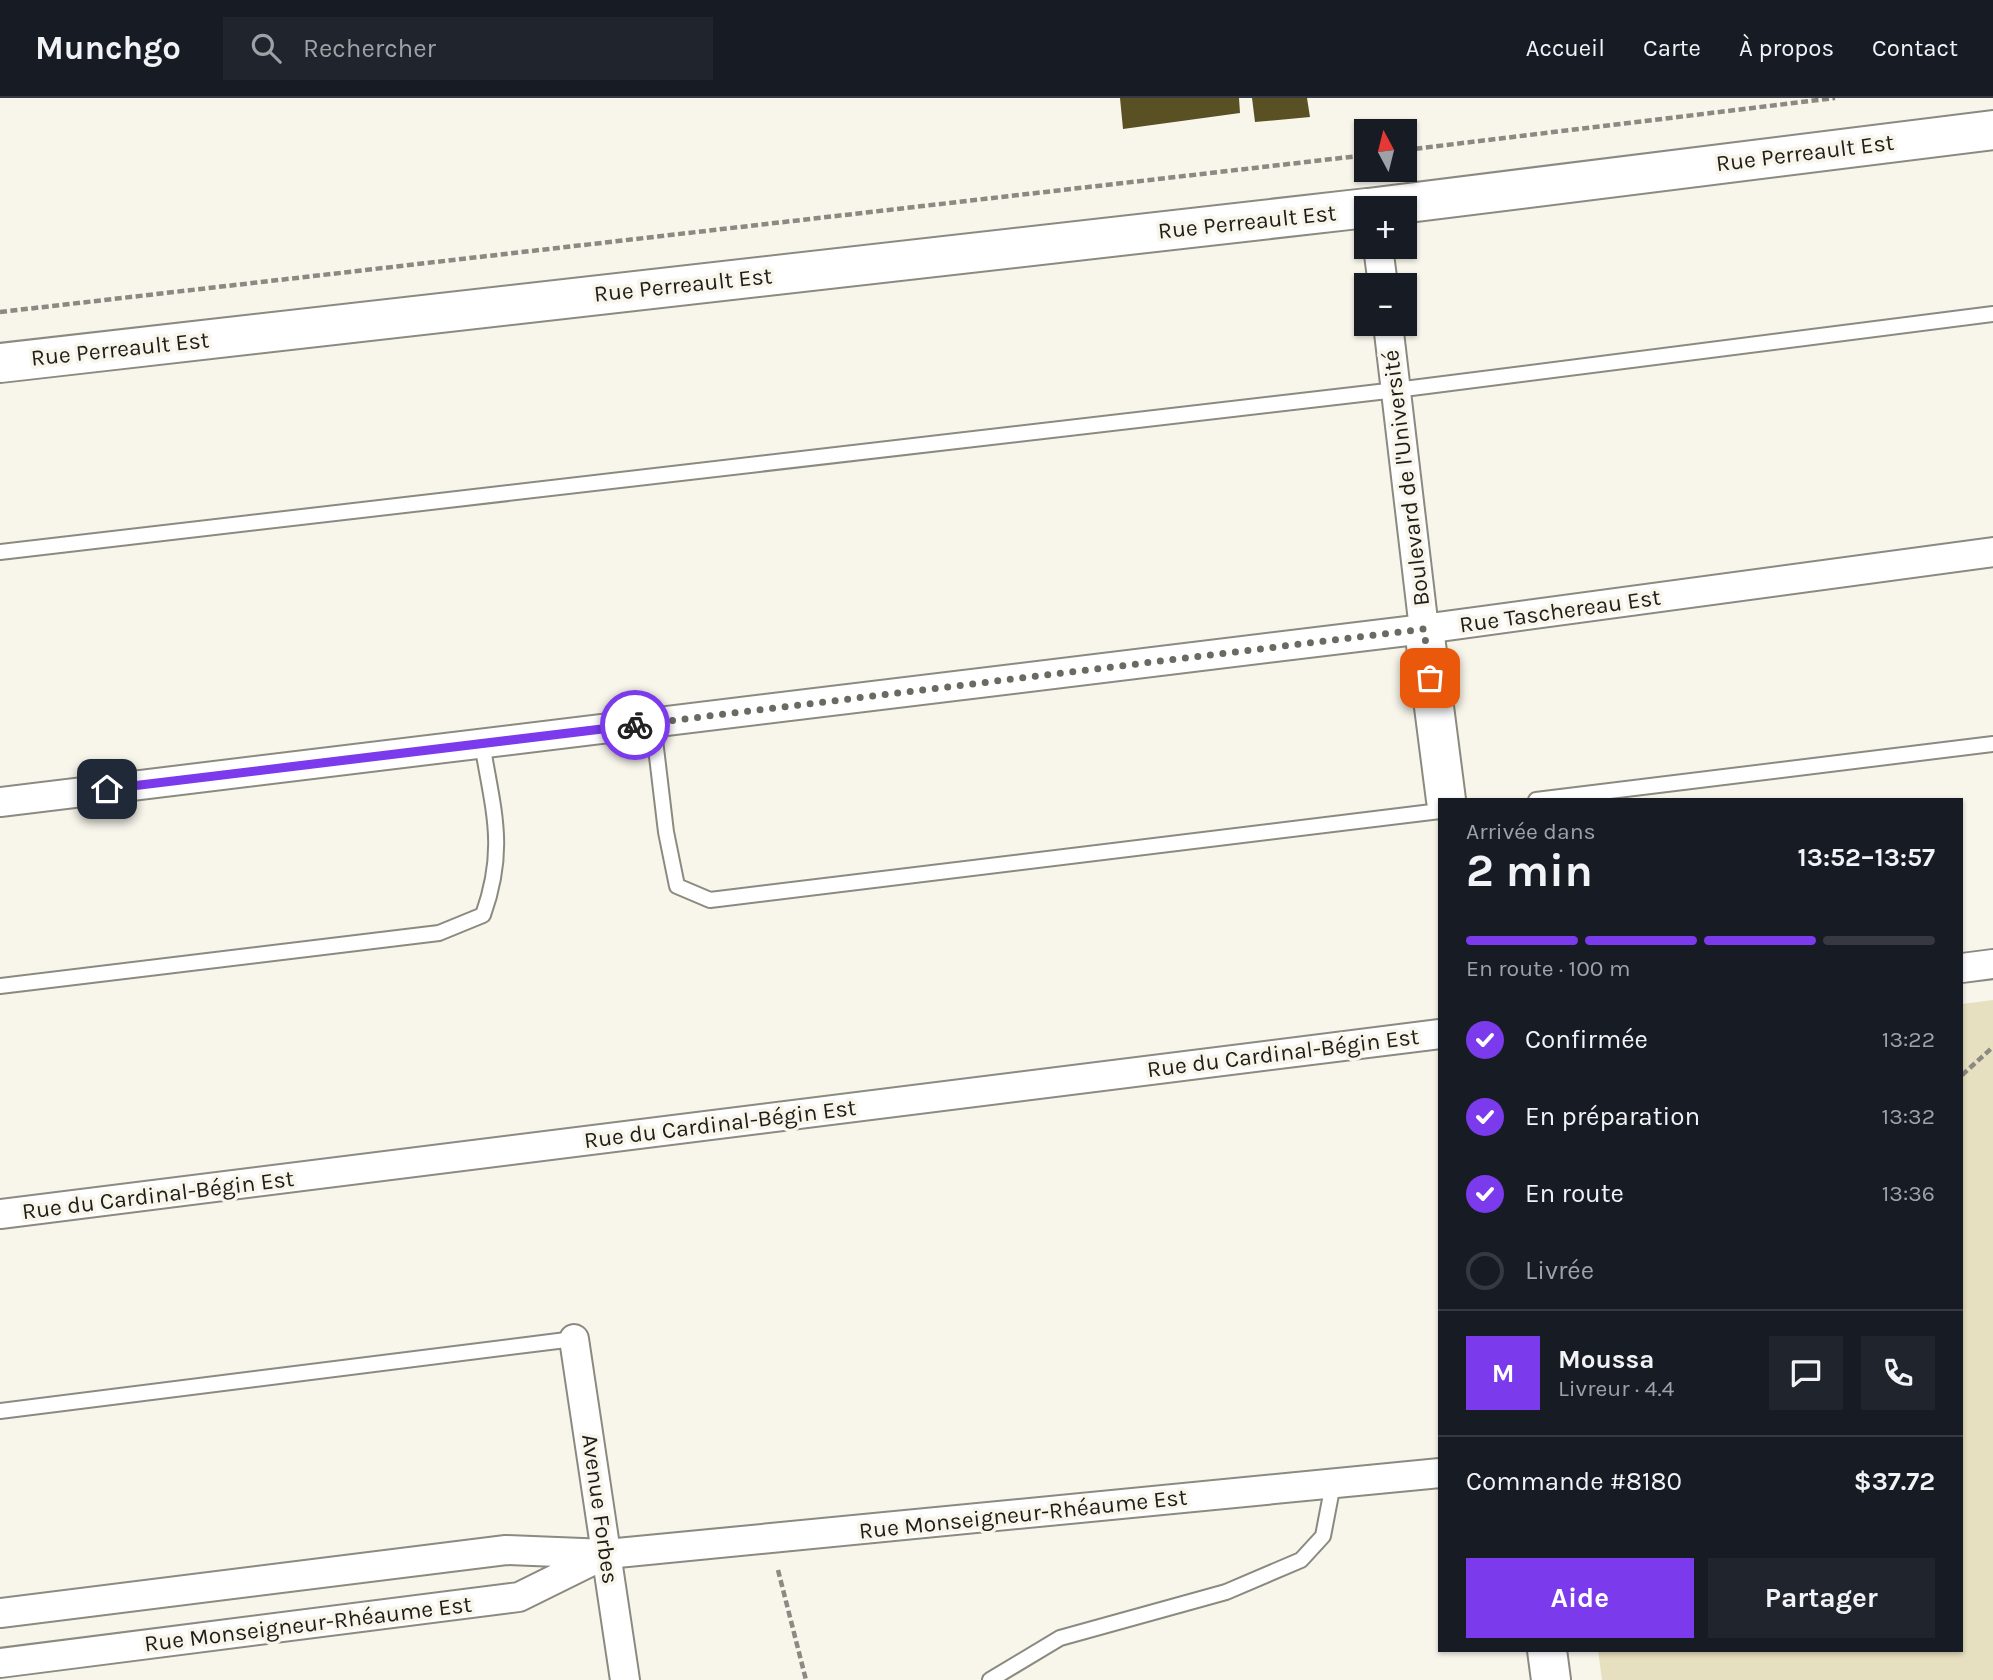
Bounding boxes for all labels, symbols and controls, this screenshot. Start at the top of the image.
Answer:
search box [223,17,713,80]
text: Munchgo [35,29,181,67]
icon: search [247,29,285,67]
text: Rechercher [303,33,436,64]
text: Accueil [1526,34,1605,62]
text: Carte [1643,34,1701,62]
text: À propos [1739,34,1834,62]
text: Contact [1872,34,1958,62]
north arrow [1354,119,1418,182]
map controls [1354,119,1417,336]
street label: Rue Perreault Est [1714,129,1896,177]
button: + [1354,196,1417,259]
street label: Rue Perreault Est [1157,199,1338,245]
street label: Rue Perreault Est [593,262,774,308]
button: − [1354,273,1417,336]
street label: Rue Perreault Est [30,326,211,372]
street label: Boulevard de l'Université [1377,348,1435,608]
street label: Rue Taschereau Est [1458,583,1663,638]
pin [1400,648,1460,708]
icon: bag [1411,659,1449,697]
courier [600,690,670,760]
icon: bike [616,706,654,744]
pin [77,759,137,819]
icon: home [88,770,126,808]
text: Arrivée dans [1466,818,1596,845]
text: 13:52–13:57 [1798,842,1935,873]
text: 2 min [1466,844,1593,898]
text: En route · 100 m [1466,955,1630,982]
icon: check [1466,1021,1504,1059]
street label: Rue du Cardinal-Bégin Est [1145,1023,1421,1083]
text: Confirmée [1525,1024,1648,1055]
text: 13:22 [1882,1026,1935,1053]
street label: Rue du Cardinal-Bégin Est [582,1094,858,1154]
icon: check [1466,1098,1504,1136]
text: En préparation [1525,1101,1700,1132]
text: 13:32 [1882,1103,1935,1130]
street label: Rue du Cardinal-Bégin Est [20,1165,296,1225]
icon: check [1466,1175,1504,1213]
text: En route [1525,1178,1624,1209]
text: 13:36 [1882,1180,1935,1207]
text: Livrée [1525,1255,1594,1286]
button: chat [1769,1336,1843,1410]
button: phone [1861,1336,1935,1410]
text: Moussa [1558,1344,1654,1375]
text: M [1492,1358,1514,1389]
text: Livreur · 4.4 [1558,1375,1674,1402]
street label: Avenue Forbes [576,1432,624,1586]
text: Commande #8180 [1466,1466,1682,1497]
text: $37.72 [1854,1466,1935,1497]
street label: Rue Monseigneur-Rhéaume Est [858,1483,1189,1545]
button: Aide [1466,1558,1694,1638]
button: Partager [1708,1558,1935,1638]
street label: Rue Monseigneur-Rhéaume Est [143,1590,474,1657]

